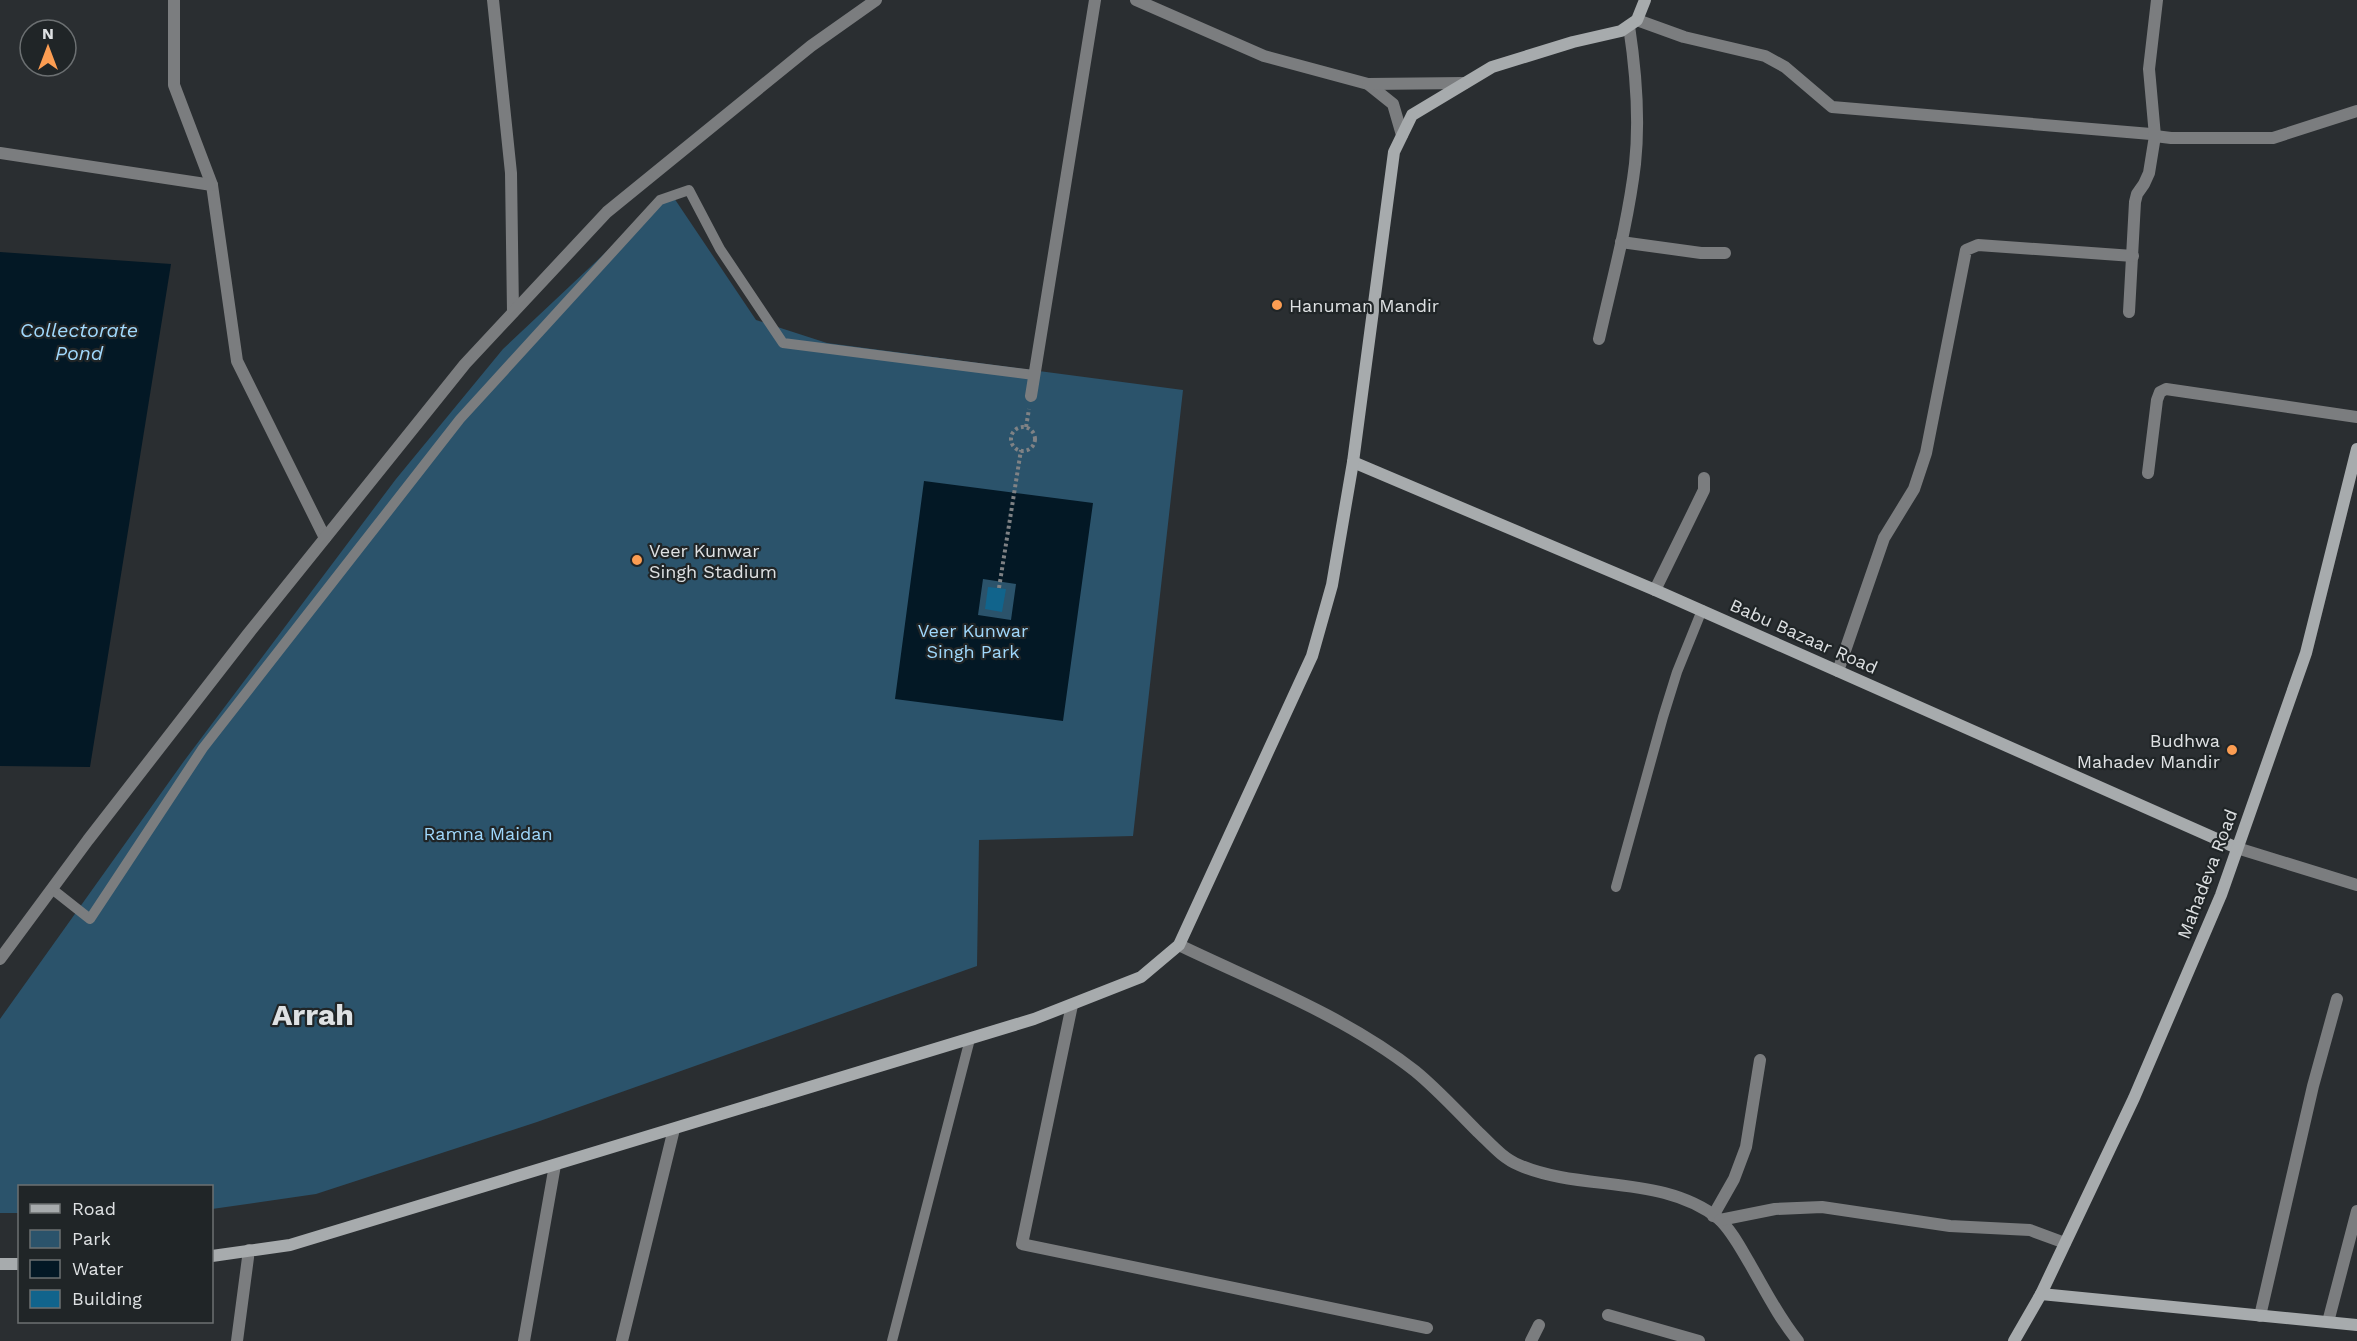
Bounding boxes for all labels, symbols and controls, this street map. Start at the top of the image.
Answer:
north arrow [18,18,78,78]
text: N [42,24,54,43]
place label: Hanuman Mandir [1289,295,1439,316]
marker: Hanuman Mandir [1270,298,1284,312]
water label: Collectorate Pond [20,318,138,365]
place label: Veer Kunwar Singh Stadium [649,540,777,582]
marker: Veer Kunwar Singh Stadium [630,553,644,567]
street label: Babu Bazaar Road [1727,594,1881,678]
park label: Veer Kunwar Singh Park [918,620,1028,662]
place label: Budhwa Mahadev Mandir [2077,730,2220,772]
marker: Budhwa Mahadev Mandir [2225,743,2239,757]
street label: Mahadeva Road [2173,806,2241,942]
park label: Ramna Maidan [423,823,553,844]
district label: Arrah [272,997,354,1032]
legend [18,1185,213,1323]
text: Road [72,1198,116,1219]
text: Park [72,1228,111,1249]
text: Water [72,1258,124,1279]
text: Building [72,1288,142,1309]

